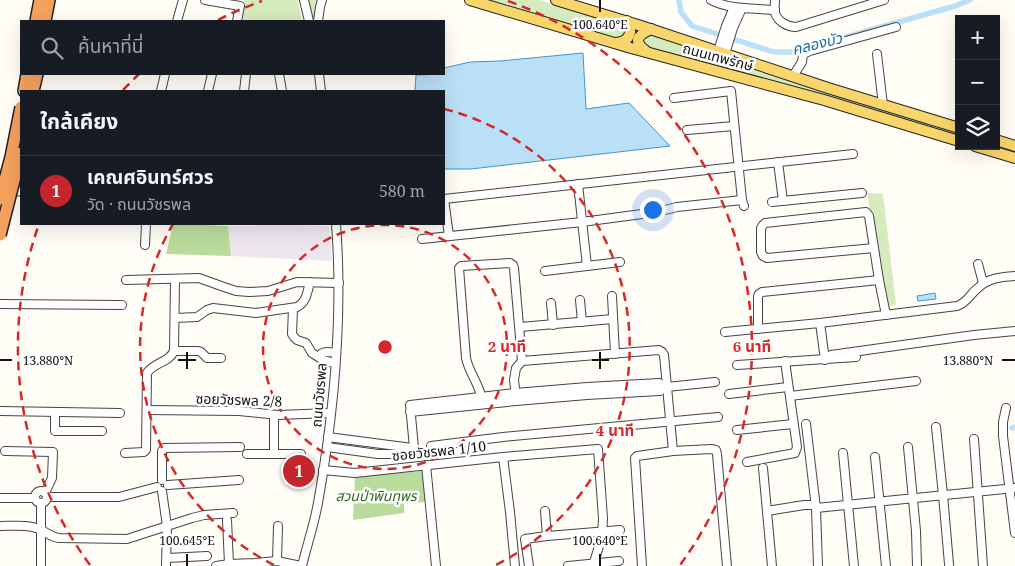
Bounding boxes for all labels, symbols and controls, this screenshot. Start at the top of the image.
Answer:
map controls [955,15,1000,150]
button: + [955,15,1000,60]
text: 100.640°E [572,16,628,33]
search box [20,20,445,75]
water label: คลองบัว [790,27,844,59]
text: ค้นหาที่นี่ [78,33,143,59]
icon: search [38,34,66,62]
street label: ถนนเทพรักษ์ [681,38,755,75]
button: − [955,60,1000,105]
button: layers [955,105,1000,150]
text: ใกล้เคียง [40,107,118,135]
text: เคณศอินทร์ศวร [87,164,214,190]
text: 1 [51,180,61,202]
text: 580 m [379,180,425,202]
text: วัด · ถนนวัชรพล [87,193,191,215]
your location [640,197,666,223]
text: 2 นาที [488,336,526,356]
text: 6 นาที [733,336,771,356]
centre of rings [376,338,394,356]
text: 13.880°N [23,352,73,369]
text: 13.880°N [943,352,993,369]
street label: ถนนวัชรพล [306,362,331,428]
street label: ซอยวัชรพล 2/8 [195,388,283,411]
text: 4 นาที [596,420,634,440]
street label: ซอยวัชรพล 1/10 [391,436,487,465]
pin: 1 [283,452,315,490]
park label: สวนป่าพินทุพร [335,486,418,505]
text: 100.645°E [159,532,215,549]
text: 100.640°E [572,532,628,549]

